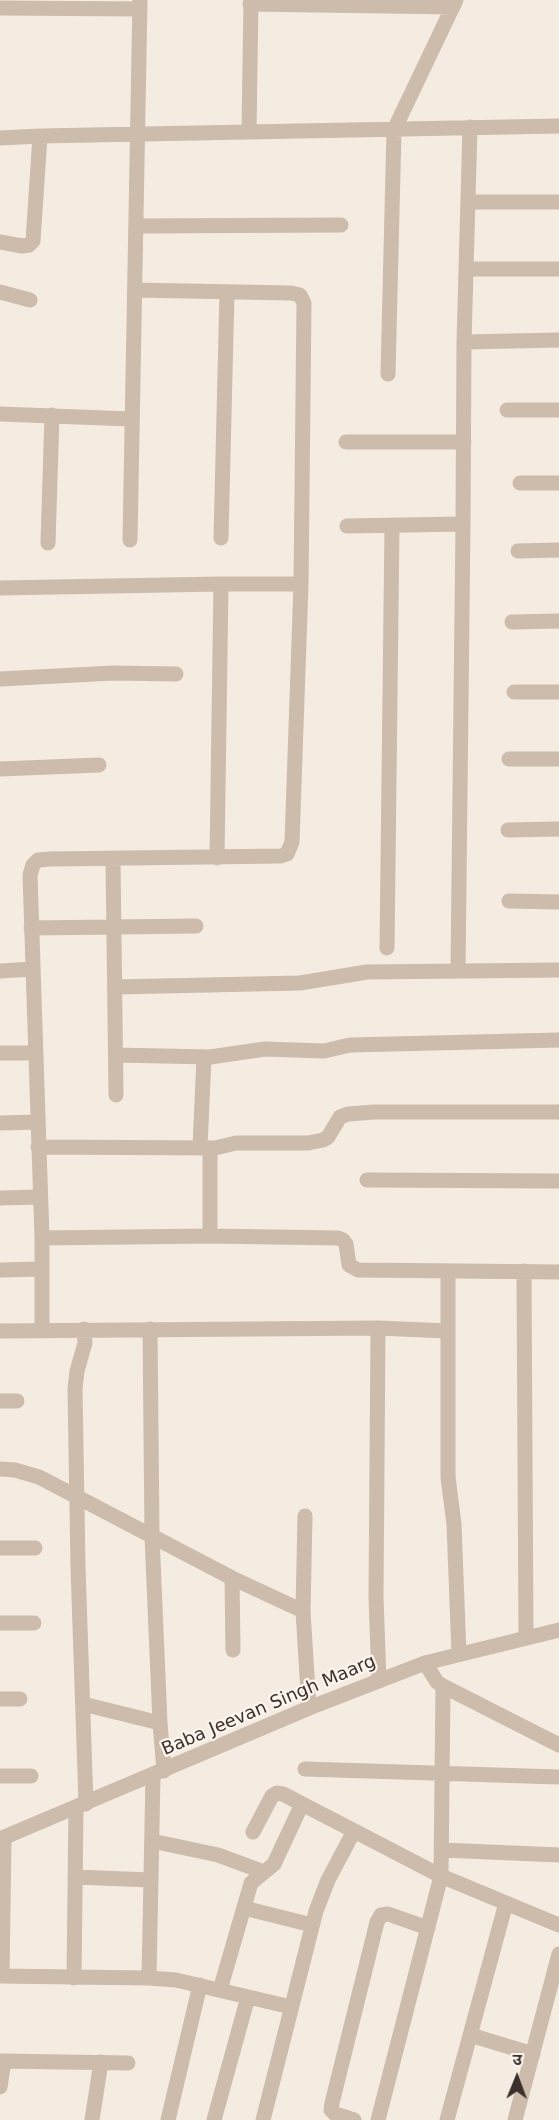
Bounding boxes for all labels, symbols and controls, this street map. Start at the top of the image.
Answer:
street label: Baba Jeevan Singh Maarg [159,1651,379,1761]
north arrow [487,2048,547,2108]
text: उ [512,2050,522,2069]

